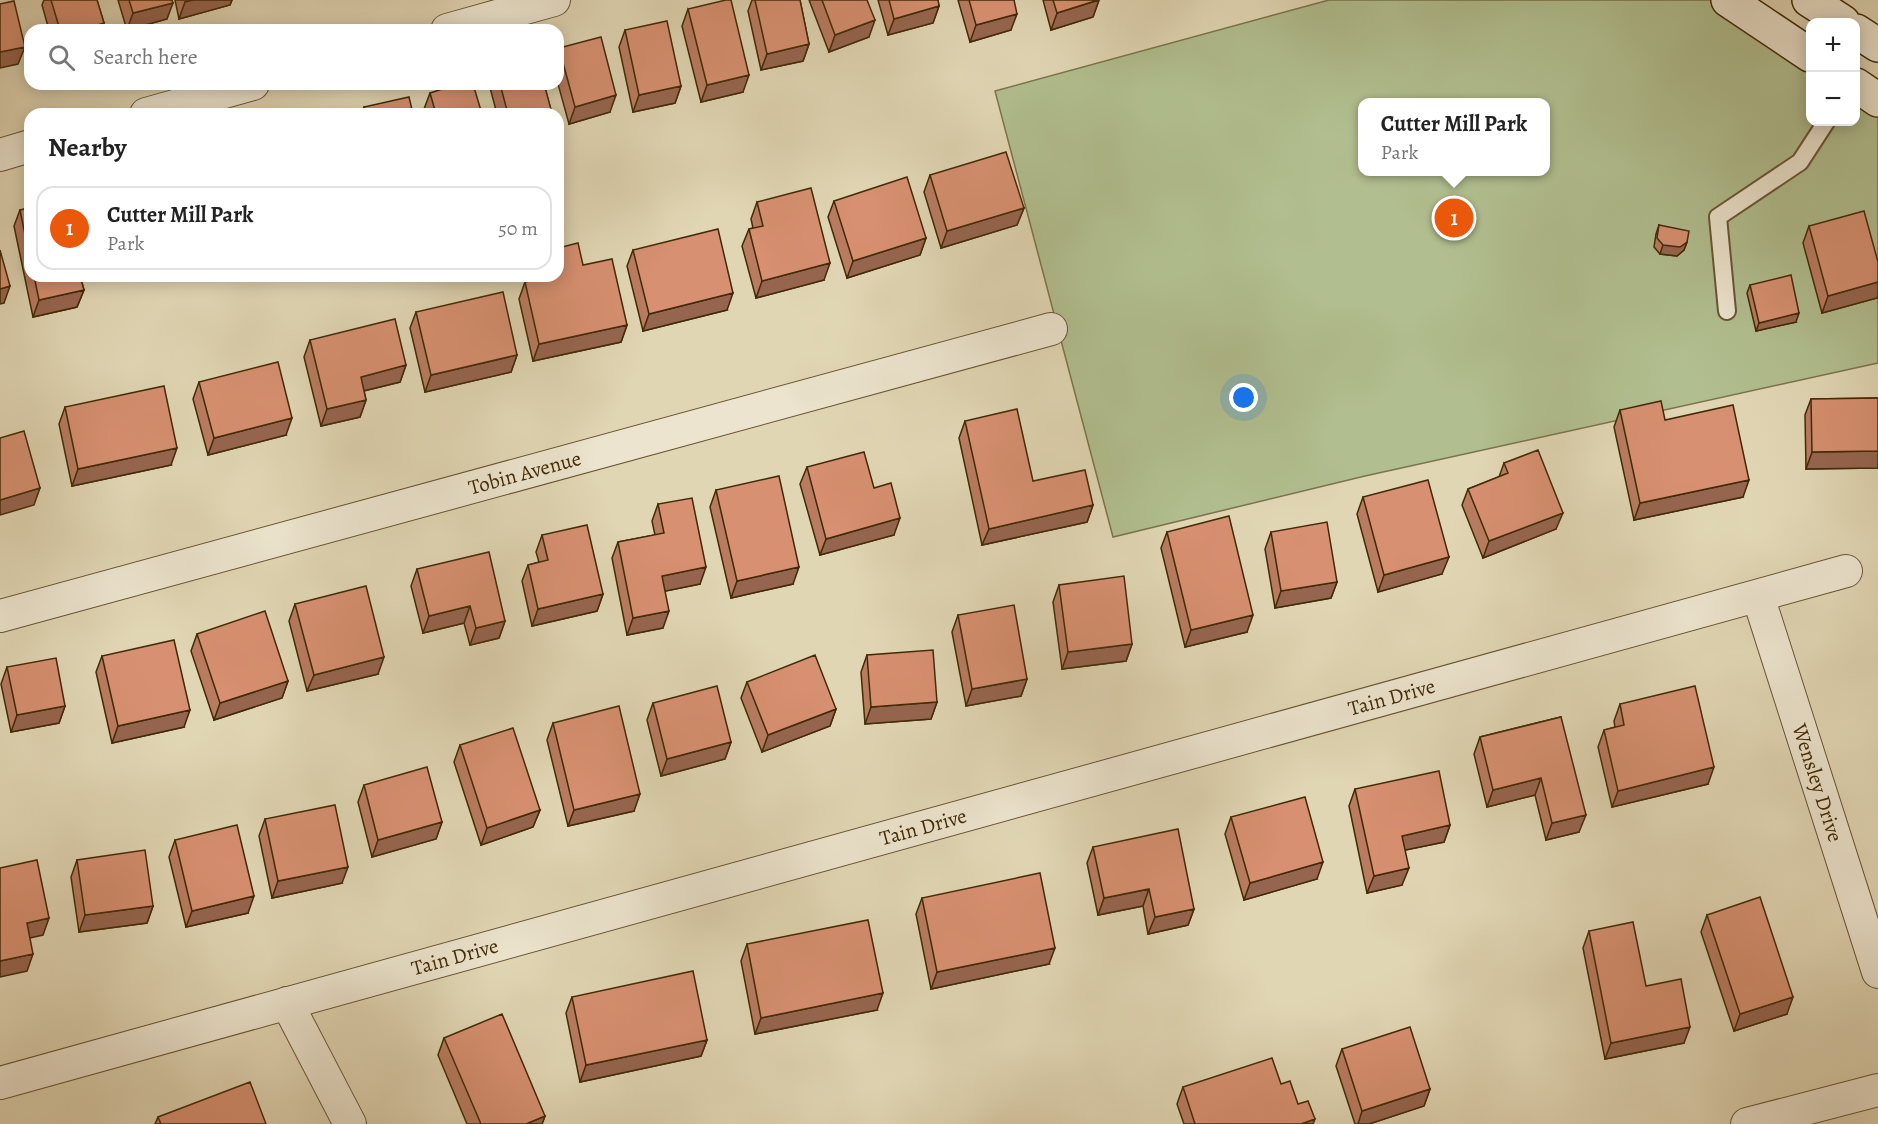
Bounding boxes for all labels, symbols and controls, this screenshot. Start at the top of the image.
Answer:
map controls [1806,18,1860,126]
button: + [1806,18,1860,72]
search box [24,24,564,90]
icon: search [45,41,78,74]
text: Search here [93,42,198,72]
button: − [1806,72,1860,126]
popup [1358,98,1550,176]
text: Cutter Mill Park [1381,109,1527,139]
text: Nearby [48,130,127,165]
text: Park [1381,139,1418,166]
pin: 1 [1434,196,1474,240]
text: Cutter Mill Park [107,200,253,230]
text: 1 [66,215,73,242]
text: 50 m [498,215,538,242]
text: Park [107,230,145,257]
your location [1229,383,1258,412]
street label: Tobin Avenue [465,444,584,501]
street label: Tain Drive [1345,672,1438,722]
street label: Wensley Drive [1785,719,1850,845]
street label: Tain Drive [877,802,970,852]
street label: Tain Drive [408,931,501,982]

